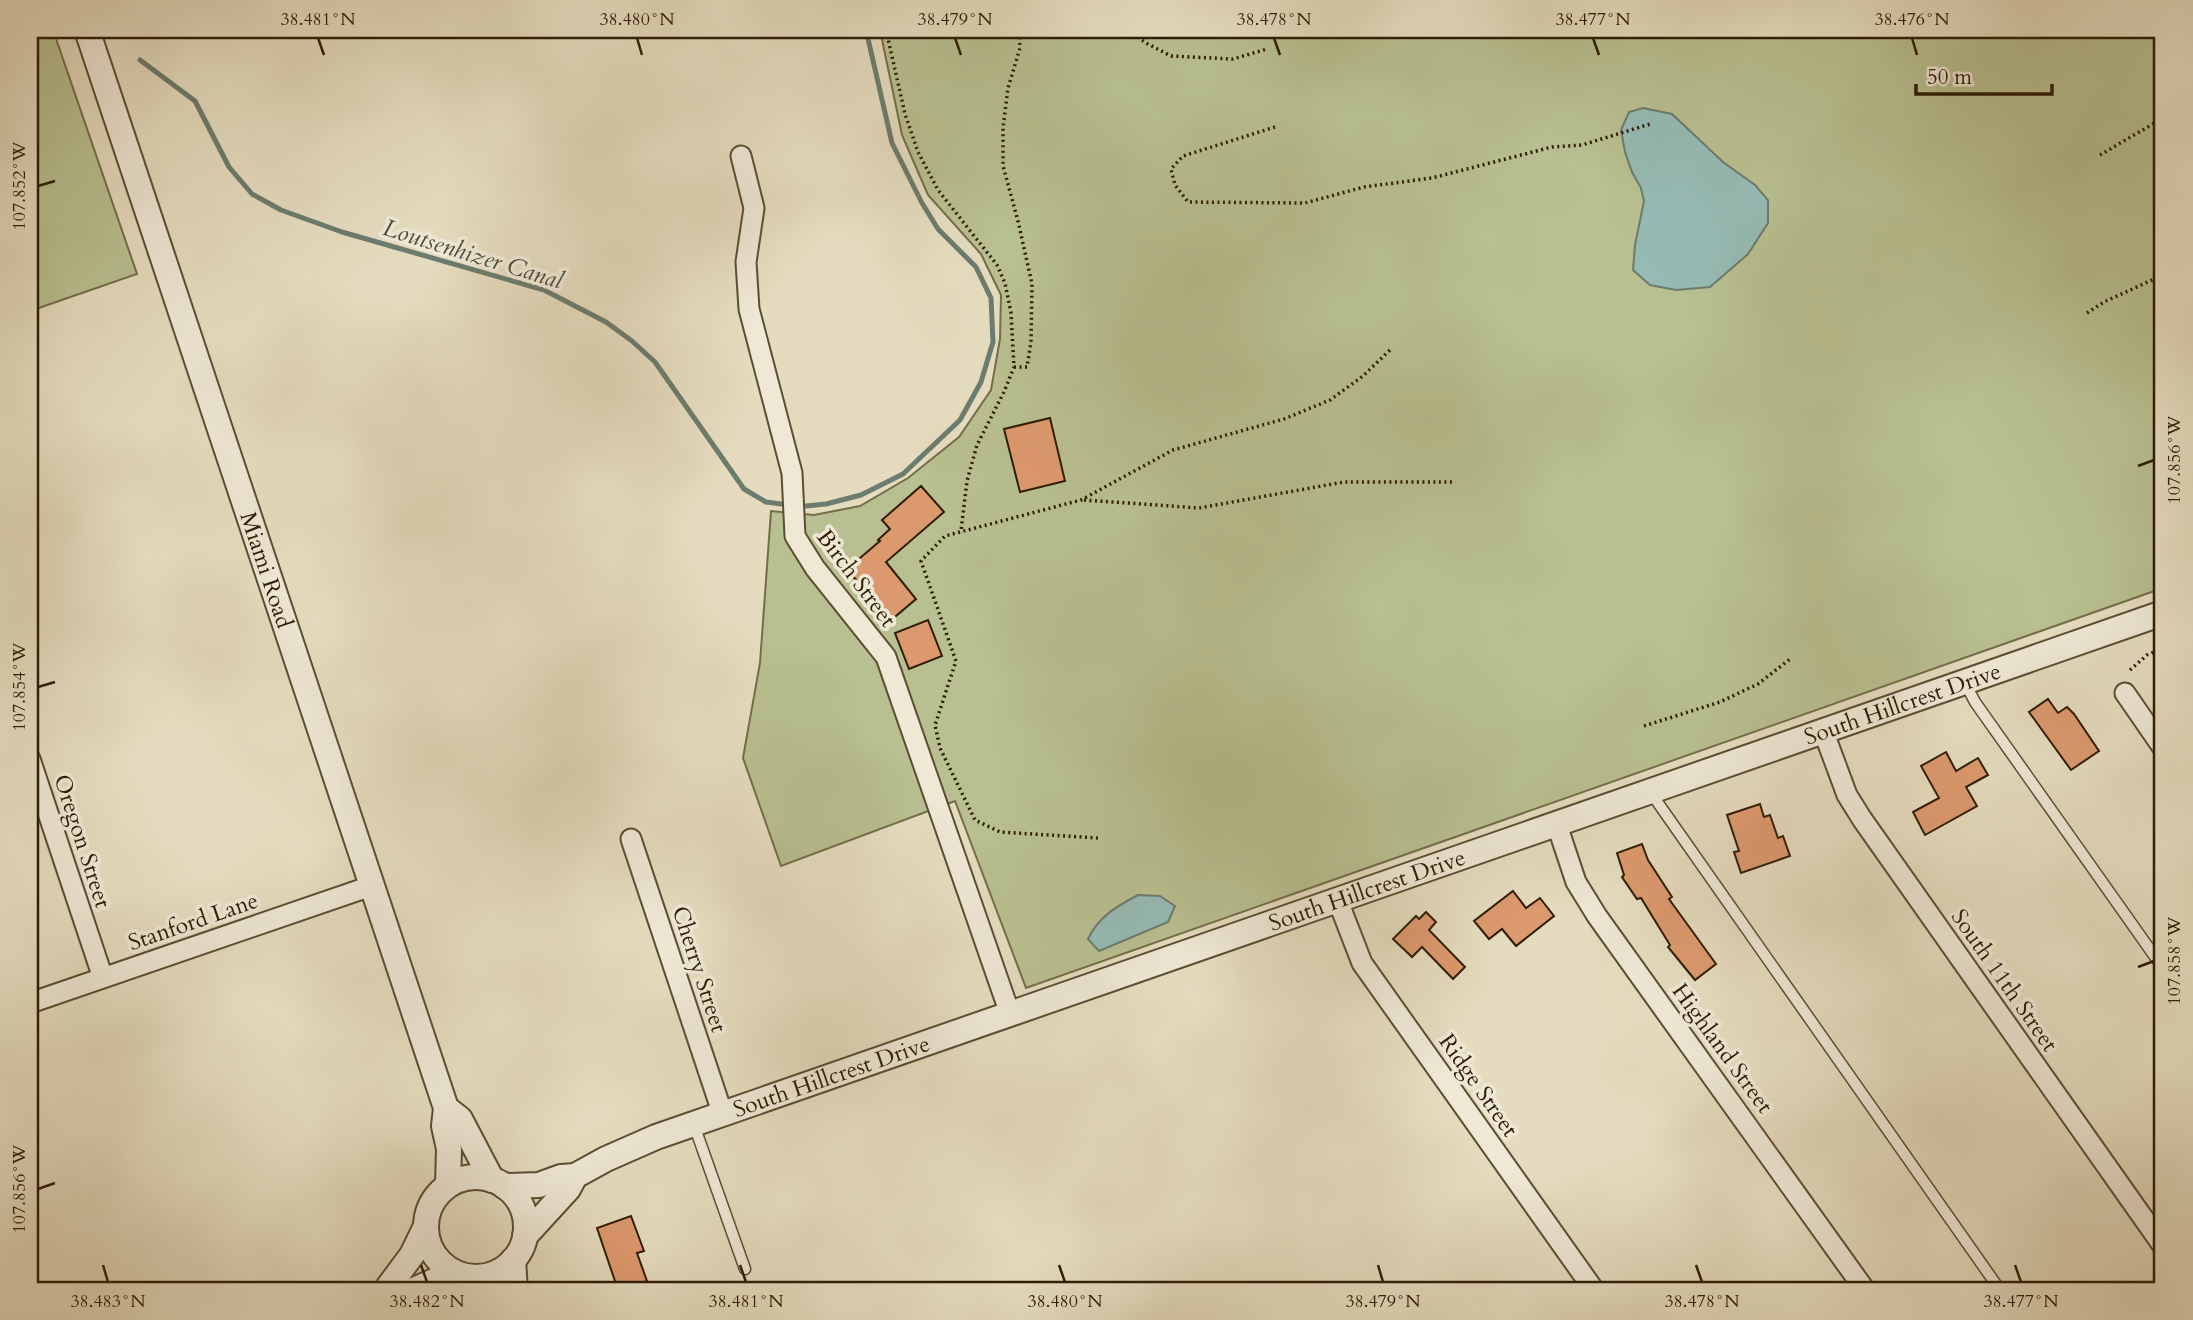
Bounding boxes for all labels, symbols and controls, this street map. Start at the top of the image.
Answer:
text: 38.481°N [280,7,356,32]
text: 38.480°N [599,7,675,32]
text: 38.479°N [917,7,993,32]
text: 38.478°N [1236,7,1312,32]
text: 38.477°N [1555,7,1631,32]
text: 38.476°N [1874,7,1950,32]
scale bar [1916,52,2053,96]
text: 50 m [1927,63,1972,92]
text: 107.852°W [7,141,32,231]
water label: Loutsenhizer Canal [379,211,568,298]
text: 107.856°W [2162,415,2187,505]
street label: Miami Road [233,508,300,633]
street label: Birch Street [810,523,904,634]
text: 107.854°W [7,642,32,732]
street label: South Hillcrest Drive [1800,656,2005,753]
street label: Oregon Street [46,770,119,912]
street label: South Hillcrest Drive [1264,842,1469,939]
street label: Stanford Lane [124,885,262,958]
street label: Cherry Street [665,902,735,1036]
street label: South 11th Street [1944,903,2065,1058]
text: 107.858°W [2162,916,2187,1006]
street label: Highland Street [1665,977,1780,1120]
street label: Ridge Street [1432,1027,1526,1143]
street label: South Hillcrest Drive [729,1028,934,1125]
text: 107.856°W [7,1144,32,1234]
text: 38.483°N [70,1289,146,1314]
text: 38.482°N [389,1289,465,1314]
text: 38.481°N [708,1289,784,1314]
text: 38.480°N [1027,1289,1103,1314]
text: 38.479°N [1345,1289,1421,1314]
text: 38.478°N [1664,1289,1740,1314]
text: 38.477°N [1983,1289,2059,1314]

